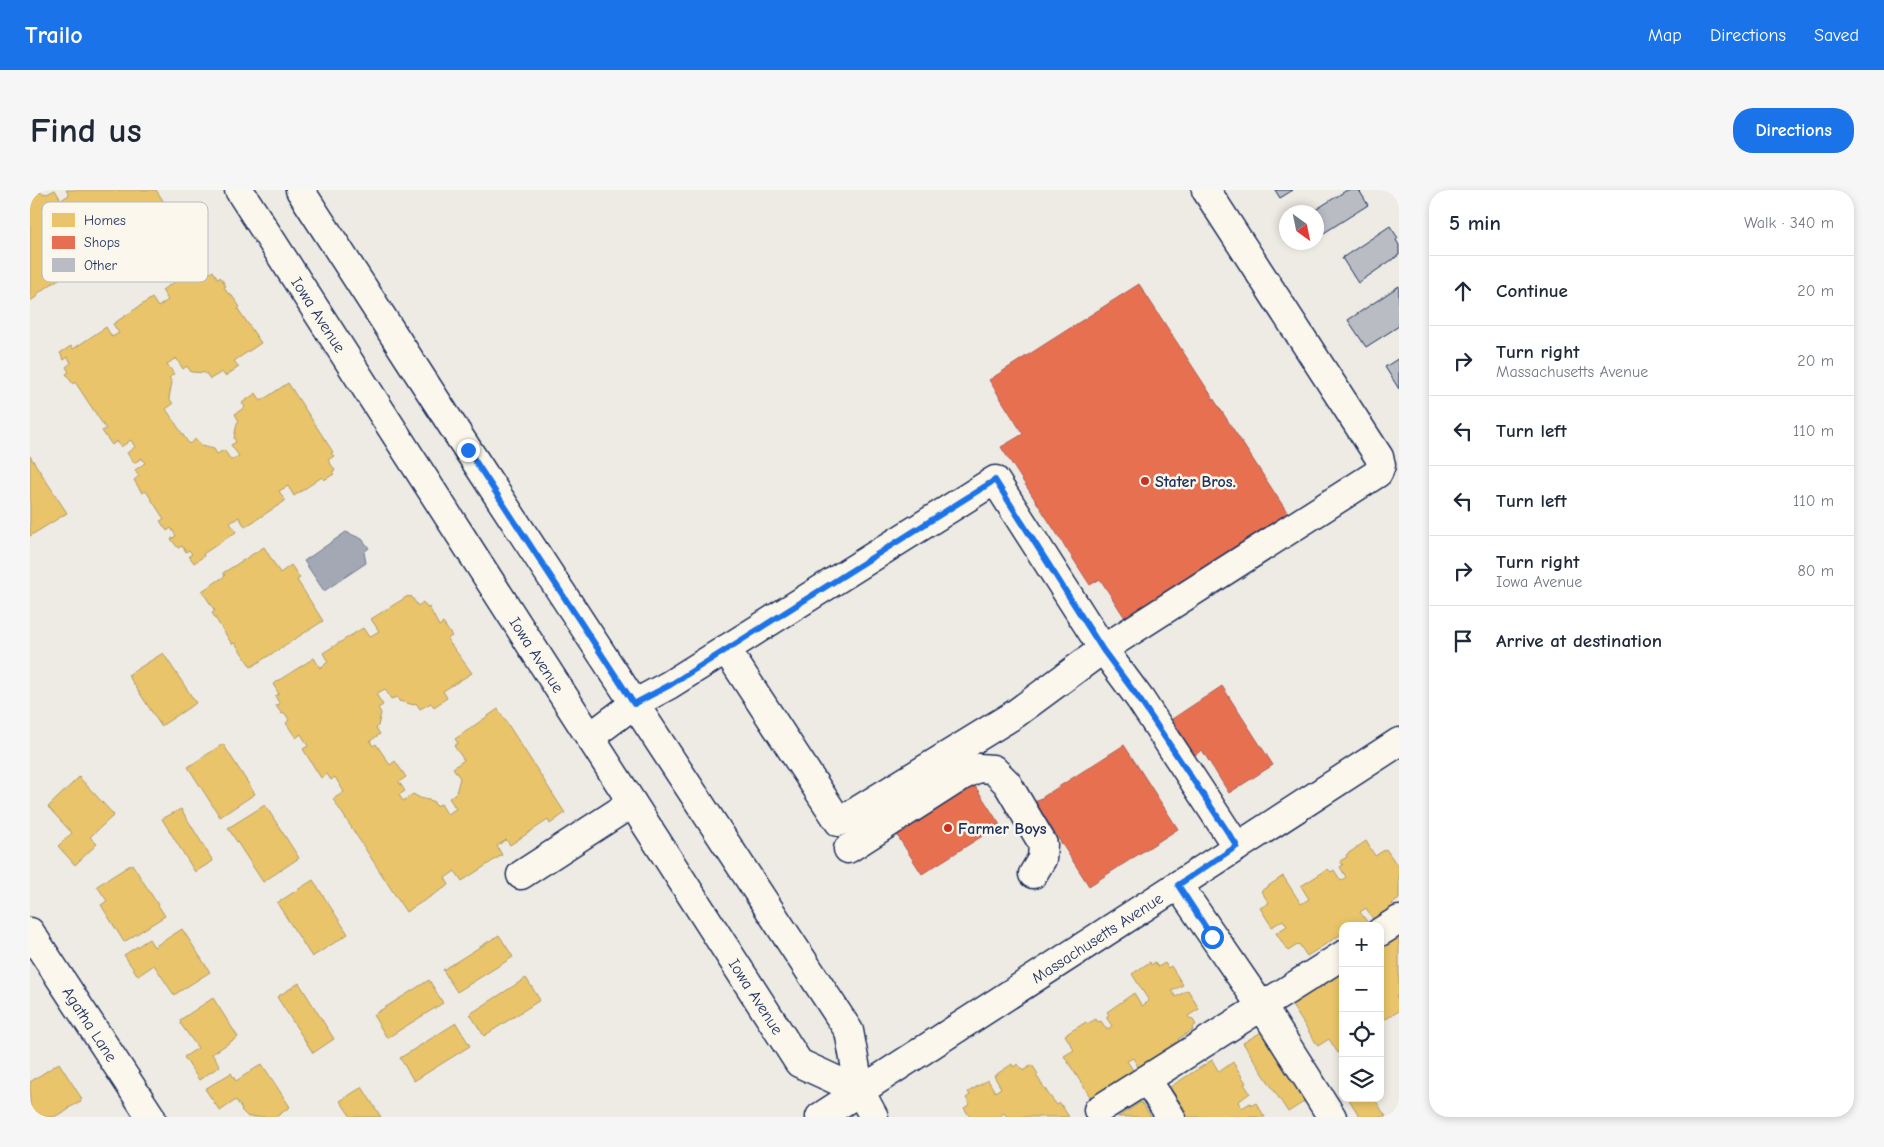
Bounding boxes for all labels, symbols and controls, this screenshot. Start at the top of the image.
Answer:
text: Trailo [25,21,83,49]
text: Map [1648,25,1682,46]
text: Directions [1710,25,1786,46]
text: Saved [1814,25,1859,46]
button: Directions [1733,108,1854,153]
text: Find us [30,110,142,151]
legend [42,202,208,282]
north arrow [1279,205,1324,250]
text: 5 min [1449,211,1501,235]
text: Homes [84,212,126,229]
text: Walk · 340 m [1744,214,1834,232]
text: Shops [84,234,120,251]
text: Other [84,257,118,274]
street label: Iowa Avenue [287,274,349,356]
icon: ahead [1449,277,1477,305]
text: Continue [1496,280,1568,302]
text: 20 m [1797,282,1834,300]
text: Turn right [1496,341,1580,363]
icon: right [1449,347,1477,375]
text: 20 m [1797,352,1834,370]
text: Massachusetts Avenue [1496,363,1648,381]
icon: left [1449,417,1477,445]
text: Turn left [1496,420,1567,442]
text: 110 m [1793,422,1834,440]
route end [457,439,480,462]
place label: Stater Bros. [1155,473,1236,491]
marker: Stater Bros. [1139,475,1151,487]
icon: left [1449,487,1477,515]
text: Turn left [1496,490,1567,512]
text: 110 m [1793,492,1834,510]
text: Turn right [1496,551,1580,573]
icon: right [1449,557,1477,585]
text: 80 m [1797,562,1834,580]
text: Iowa Avenue [1496,573,1582,591]
street label: Iowa Avenue [505,614,567,696]
icon: arrive [1449,627,1477,655]
text: Arrive at destination [1496,630,1662,652]
place label: Farmer Boys [958,820,1047,838]
marker: Farmer Boys [942,822,954,834]
street label: Massachusetts Avenue [1029,889,1166,987]
map controls [1339,922,1384,1102]
button: + [1339,922,1384,967]
route start [1201,926,1224,949]
street label: Iowa Avenue [725,956,786,1038]
button: − [1339,967,1384,1012]
street label: Agatha Lane [58,984,120,1065]
button: locate [1339,1012,1384,1057]
button: layers [1339,1057,1384,1102]

